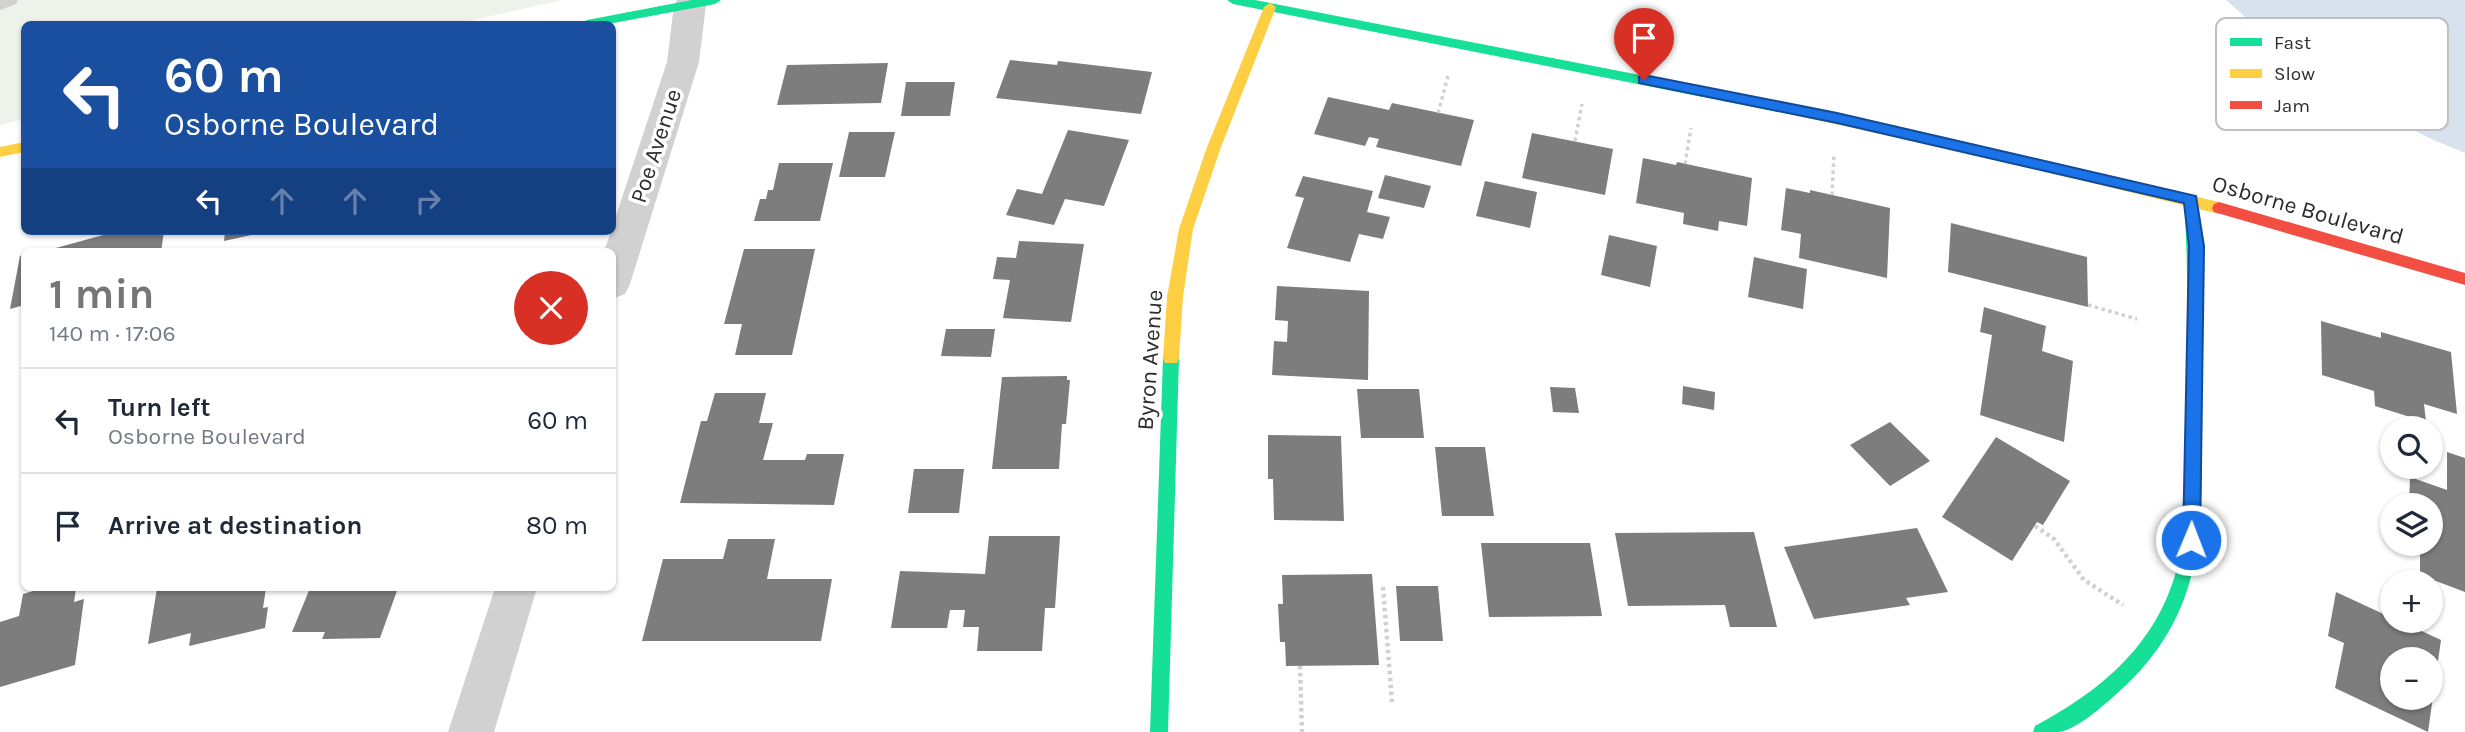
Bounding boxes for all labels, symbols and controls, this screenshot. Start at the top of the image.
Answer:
pin [1614,8,1674,80]
legend [2216,18,2448,130]
icon: arrive [1625,19,1663,57]
text: Fast [2274,32,2311,54]
text: 60 m [164,47,284,104]
icon: left [49,49,140,140]
text: Slow [2274,63,2315,85]
street label: Poe Avenue [625,86,687,206]
text: Jam [2274,95,2310,117]
text: Osborne Boulevard [164,106,439,143]
street label: Osborne Boulevard [2209,170,2407,250]
icon: left [190,182,228,220]
icon: ahead [263,182,301,220]
icon: ahead [336,182,374,220]
icon: right [409,182,447,220]
text: 1 min [49,269,154,319]
button: close [514,271,588,345]
street label: Byron Avenue [1132,289,1168,431]
text: 140 m · 17:06 [49,320,176,347]
text: Turn left [108,392,210,423]
icon: left [49,402,87,440]
text: 60 m [527,405,588,436]
map controls [2380,416,2443,710]
button: search [2380,416,2443,479]
text: Osborne Boulevard [108,423,306,450]
button: layers [2380,493,2443,556]
position arrow [2154,503,2228,577]
icon: arrive [49,507,87,545]
text: Arrive at destination [108,510,362,541]
text: 80 m [526,510,588,541]
button: + [2380,570,2443,633]
button: − [2380,647,2443,710]

